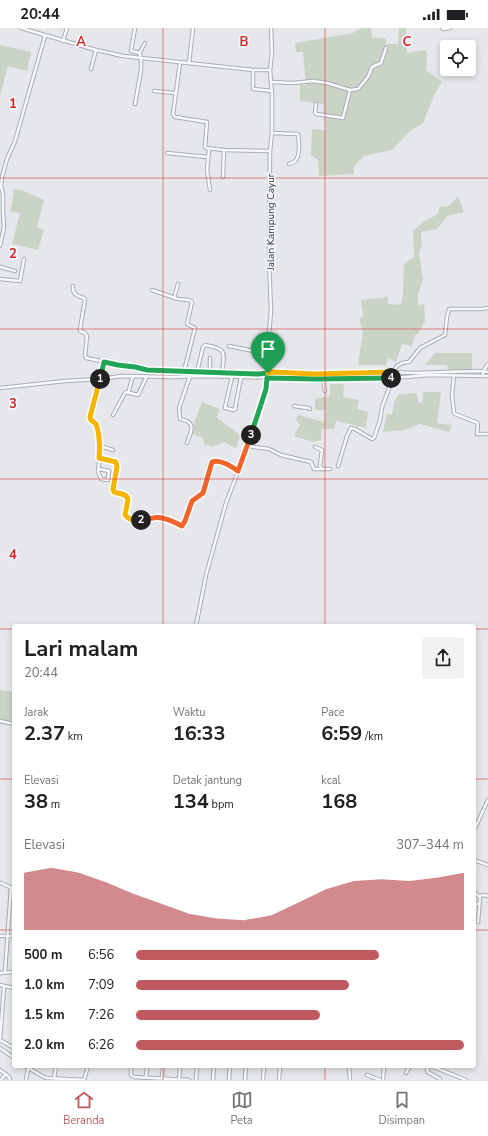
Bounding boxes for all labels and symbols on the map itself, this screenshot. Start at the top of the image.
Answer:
text: A [76,33,86,51]
text: B [240,33,249,51]
text: C [403,33,412,51]
text: 1 [9,95,17,113]
street label: Jalan Kampung Cayur [264,173,278,271]
text: 2 [9,245,17,263]
pin [251,332,285,373]
pin: 4 [381,368,401,388]
pin: 1 [90,369,110,389]
text: 3 [9,395,17,413]
pin: 3 [241,425,261,445]
pin: 2 [131,510,151,530]
text: 4 [9,546,17,564]

